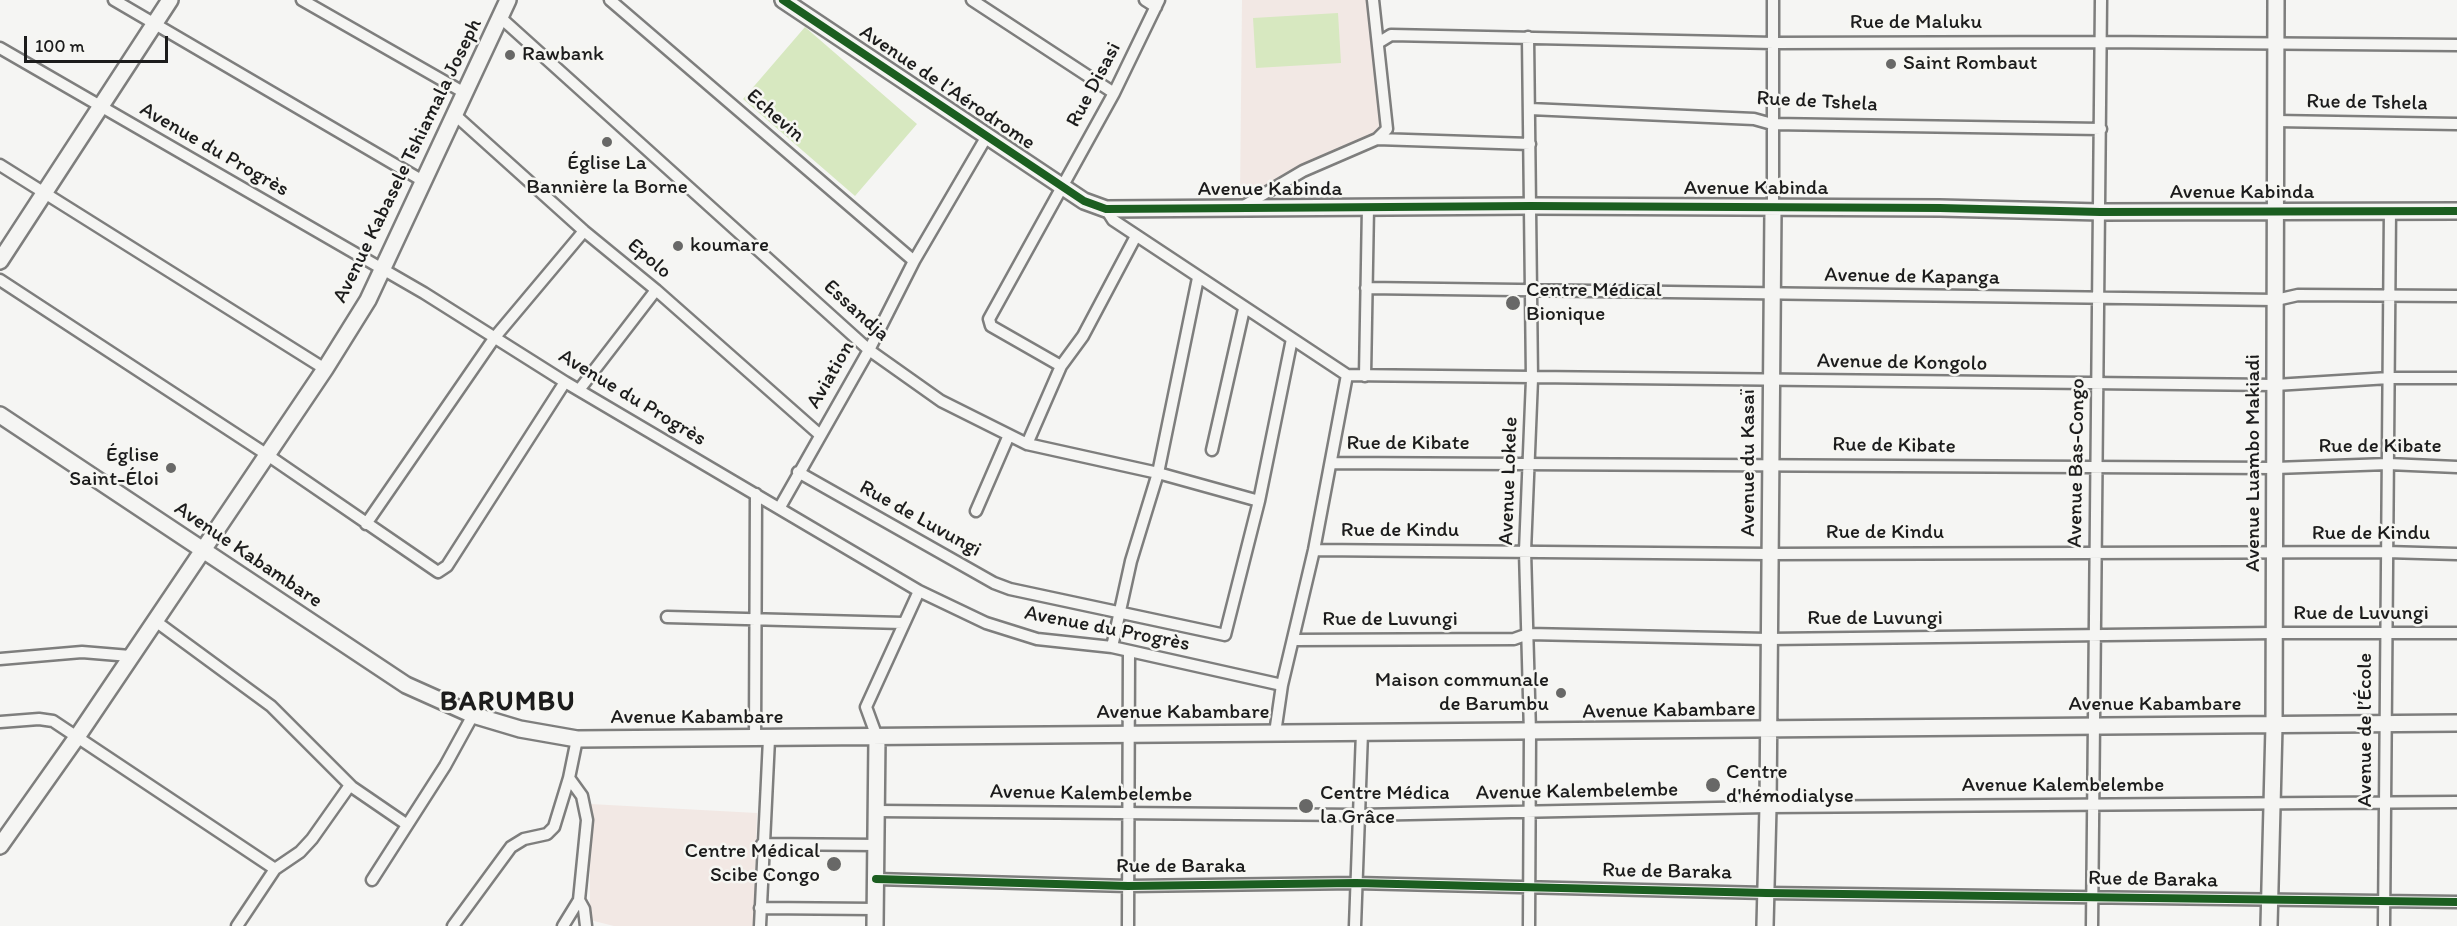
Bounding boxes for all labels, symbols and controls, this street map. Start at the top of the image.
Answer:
street label: Rue de Maluku [1850,10,1982,36]
street label: Avenue Kabasele Tshiamala Joseph [328,15,488,307]
street label: Avenue de l’Aérodrome [854,20,1040,156]
scale bar [27,24,171,62]
text: 100 m [35,35,85,57]
street label: Rue Disasi [1061,38,1127,132]
place label: Rawbank [522,42,604,68]
marker: Rawbank [503,48,517,62]
place label: Saint Rombaut [1903,51,2037,77]
marker: Saint Rombaut [1884,57,1898,71]
street label: Echevin [741,84,809,148]
street label: Rue de Tshela [1756,86,1878,118]
street label: Rue de Tshela [2306,89,2428,117]
street label: Avenue du Progrès [135,97,293,203]
marker: Église La Bannière la Borne [600,135,614,149]
place label: Église La Bannière la Borne [526,151,688,201]
street label: Avenue Kabinda [1684,176,1828,202]
street label: Avenue Kabinda [1198,177,1342,203]
street label: Avenue Kabinda [2170,180,2314,206]
street label: Epolo [622,233,676,285]
place label: koumare [690,233,769,259]
marker: koumare [671,239,685,253]
street label: Avenue de Kapanga [1824,263,2000,291]
street label: Essandja [818,275,894,347]
place label: Centre Médical Bionique [1526,278,1662,328]
marker: Centre Médical Bionique [1504,294,1522,312]
street label: Aviation [801,336,861,414]
street label: Avenue du Progrès [554,344,710,452]
street label: Avenue de Kongolo [1817,349,1987,377]
street label: Avenue Luambo Makiadi [2241,354,2267,572]
street label: Avenue Bas-Congo [2063,378,2091,548]
street label: Avenue du Kasaï [1736,389,1762,537]
street label: Avenue Lokele [1494,416,1524,546]
street label: Rue de Kibate [1346,431,1470,457]
street label: Rue de Kibate [1832,432,1956,460]
street label: Rue de Kibate [2318,434,2442,460]
place label: Église Saint-Éloi [69,443,159,493]
marker: Église Saint-Éloi [164,461,178,475]
street label: Rue de Luvungi [855,475,985,563]
street label: Avenue Kabambare [169,496,327,614]
street label: Rue de Kindu [1341,518,1459,544]
street label: Rue de Kindu [1826,520,1944,546]
street label: Rue de Kindu [2312,521,2430,547]
street label: Avenue du Progrès [1022,601,1192,657]
street label: Rue de Luvungi [2293,601,2429,627]
street label: Rue de Luvungi [1807,606,1943,632]
street label: Rue de Luvungi [1322,607,1458,633]
street label: Avenue de l’École [2353,653,2379,807]
place label: Maison communale de Barumbu [1375,668,1549,718]
marker: Maison communale de Barumbu [1554,686,1568,700]
district label: BARUMBU [440,687,576,719]
street label: Avenue Kabambare [2068,692,2242,718]
street label: Avenue Kabambare [1582,697,1756,725]
street label: Avenue Kabambare [1096,700,1270,726]
street label: Avenue Kabambare [610,705,784,731]
place label: Centre d'hémodialyse [1726,760,1854,810]
street label: Avenue Kalembelembe [1962,773,2164,799]
marker: Centre d'hémodialyse [1704,776,1722,794]
street label: Avenue Kalembelembe [1476,778,1678,806]
street label: Avenue Kalembelembe [990,780,1192,808]
place label: Centre Médica la Grâce [1320,781,1450,831]
marker: Centre Médica la Grâce [1297,797,1315,815]
place label: Centre Médical Scibe Congo [684,839,820,889]
street label: Rue de Baraka [1116,854,1246,880]
marker: Centre Médical Scibe Congo [825,855,843,873]
street label: Rue de Baraka [1602,858,1732,886]
street label: Rue de Baraka [2088,866,2218,894]

